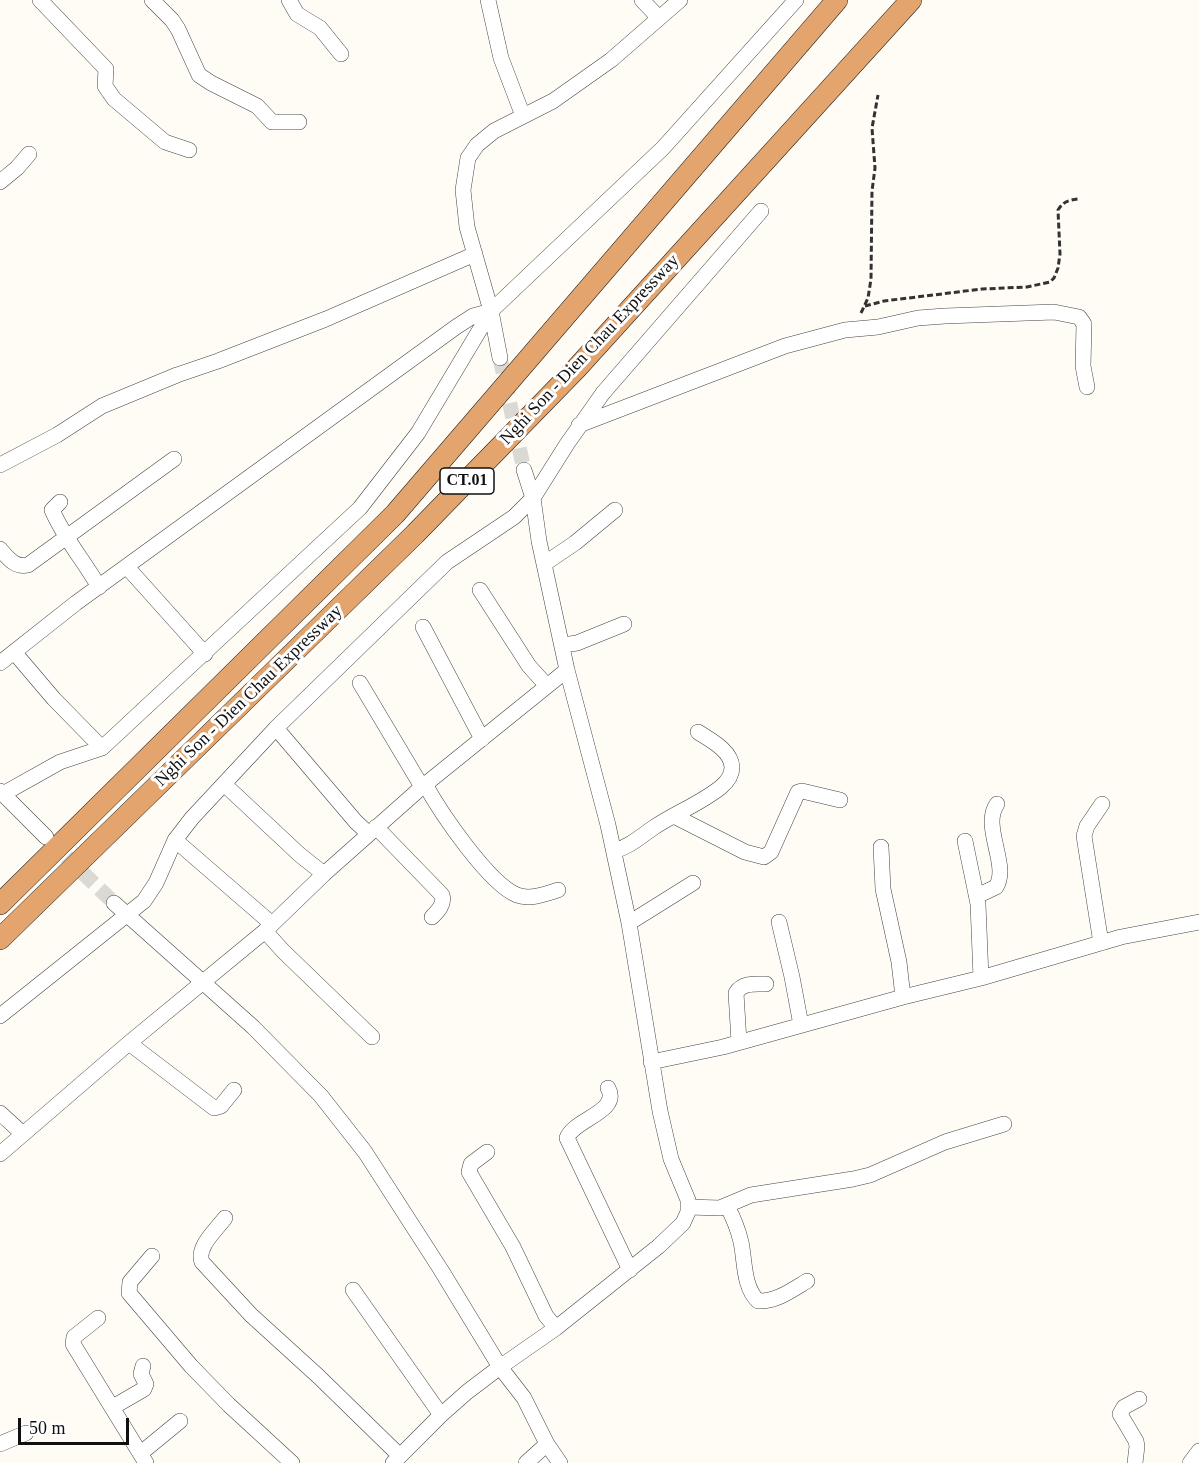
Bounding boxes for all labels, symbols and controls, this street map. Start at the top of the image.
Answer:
street label: Nghi Son - Dien Chau Expressway [496,250,684,450]
road number: CT.01 [440,468,494,494]
street label: Nghi Son - Dien Chau Expressway [151,601,347,791]
scale bar [21,1406,132,1444]
text: 50 m [29,1418,66,1438]

